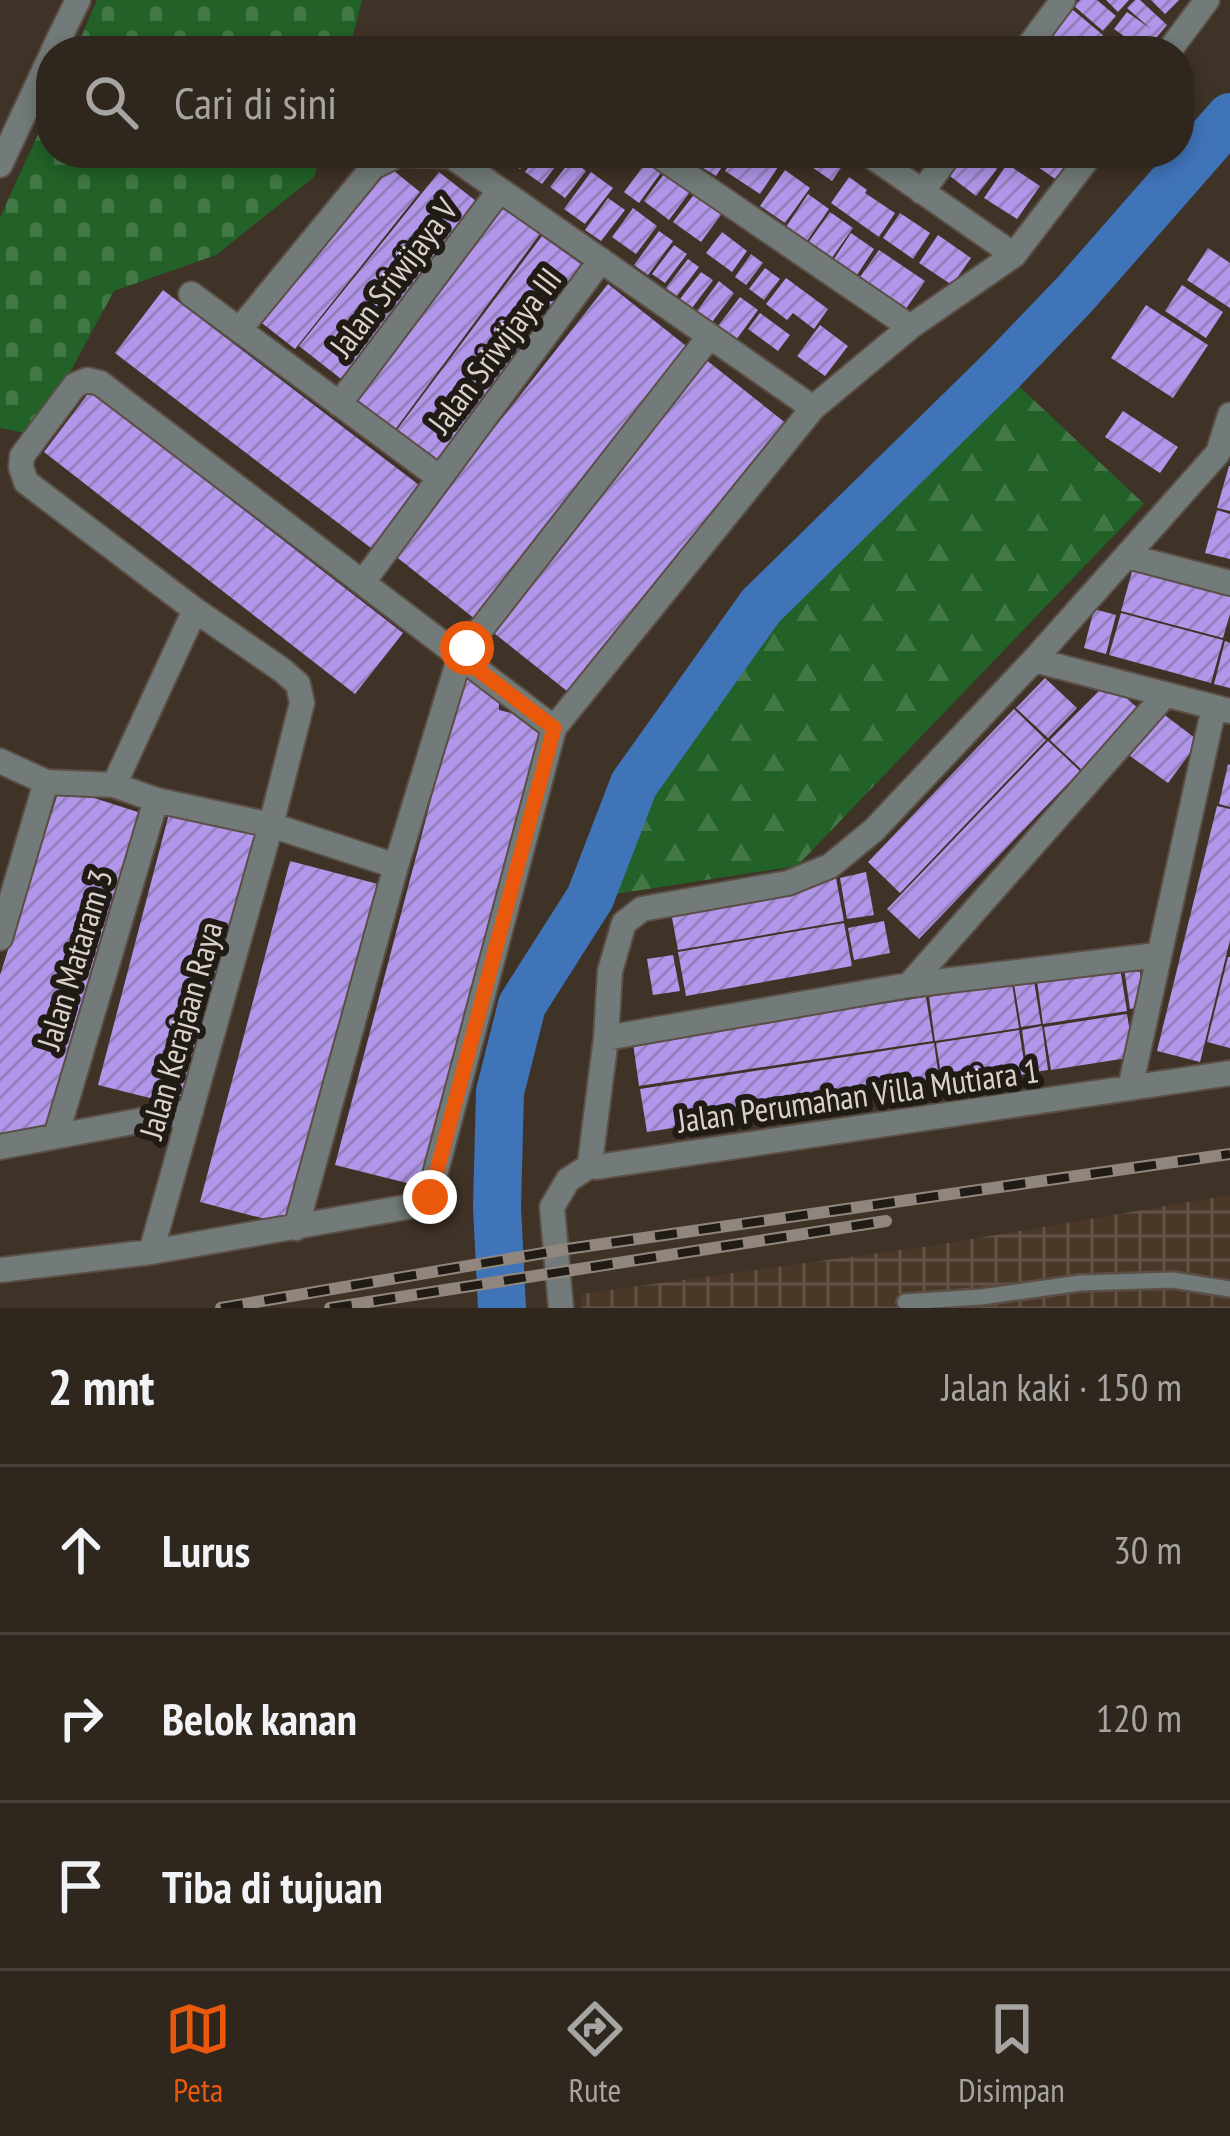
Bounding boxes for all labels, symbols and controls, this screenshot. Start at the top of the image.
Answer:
search box [36,36,1194,168]
icon: search [78,69,144,135]
text: Cari di sini [174,73,337,131]
street label: Jalan Sriwijaya V [319,188,467,366]
street label: Jalan Sriwijaya III [417,259,570,442]
route start [440,621,494,675]
street label: Jalan Mataram 3 [26,864,122,1055]
street label: Jalan Kerajaan Raya [128,916,232,1145]
street label: Jalan Perumahan Villa Mutiara 1 [674,1048,1041,1142]
route end [403,1170,457,1224]
text: 2 mnt [48,1353,154,1419]
text: Jalan kaki · 150 m [941,1361,1182,1412]
icon: ahead [48,1517,114,1583]
text: Lurus [162,1521,250,1579]
text: 30 m [1113,1524,1182,1575]
icon: right [48,1685,114,1751]
text: Belok kanan [162,1689,357,1747]
text: 120 m [1096,1692,1182,1743]
icon: arrive [48,1853,114,1919]
text: Tiba di tujuan [162,1857,383,1915]
tab: Peta [165,1996,231,2111]
tab: Rute [562,1996,628,2111]
tab: Disimpan [958,1996,1065,2111]

